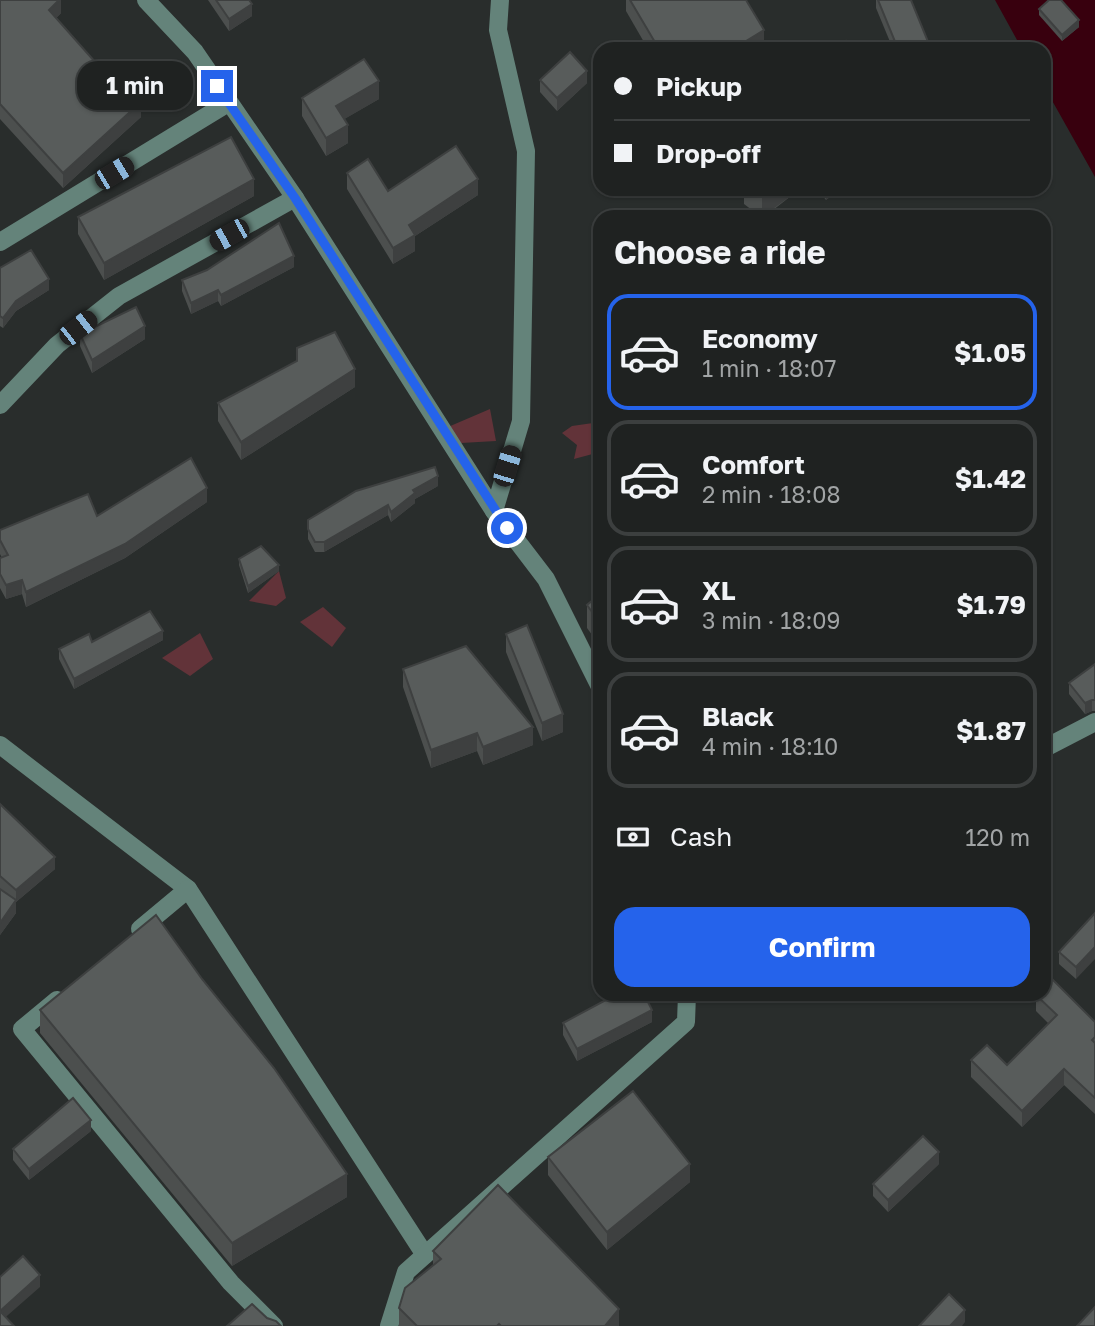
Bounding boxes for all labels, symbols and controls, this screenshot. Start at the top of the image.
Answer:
callout: 1 min [77,62,192,110]
route end [201,70,233,102]
text: 1 min [106,71,164,99]
text: Pickup [656,71,742,102]
text: Drop-off [656,138,761,169]
car [91,153,138,193]
car [206,216,253,254]
text: Choose a ride [614,233,826,271]
car [55,307,102,349]
icon: car [618,321,681,384]
text: Economy [702,323,818,354]
text: $1.05 [954,337,1026,368]
text: 1 min · 18:07 [702,354,837,382]
car [491,443,524,489]
icon: car [618,447,681,510]
text: Comfort [702,449,805,480]
text: $1.42 [955,463,1026,494]
text: 2 min · 18:08 [702,480,841,508]
route start [491,512,523,544]
icon: car [618,573,681,636]
text: XL [702,575,736,606]
text: $1.79 [956,589,1026,620]
text: 3 min · 18:09 [702,606,841,634]
icon: car [618,699,681,762]
text: Black [702,701,774,732]
text: $1.87 [956,715,1026,746]
text: 4 min · 18:10 [702,732,838,760]
icon: cash [614,818,652,856]
text: Cash [670,821,732,852]
text: 120 m [965,823,1030,851]
button: Confirm [614,907,1030,987]

